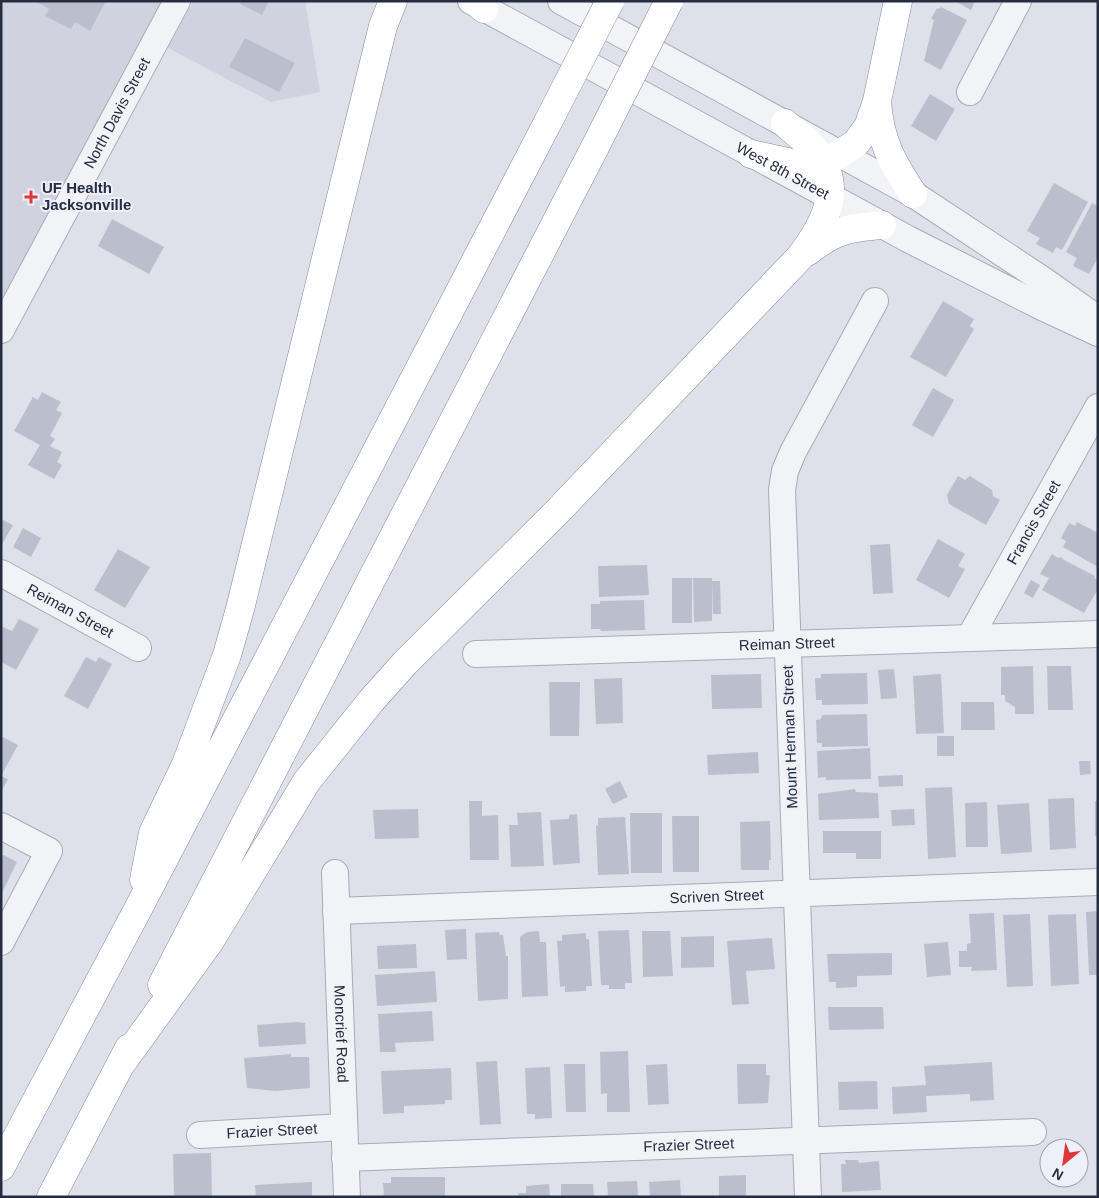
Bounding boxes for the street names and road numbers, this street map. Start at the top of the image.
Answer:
street label: North Davis Street [80,54,153,171]
street label: West 8th Street [734,138,833,203]
street label: Francis Street [1003,477,1064,567]
street label: Reiman Street [24,580,117,641]
street label: Reiman Street [739,633,836,654]
street label: Mount Herman Street [778,664,800,809]
street label: Scriven Street [669,886,765,906]
street label: Moncrief Road [331,985,352,1083]
street label: Frazier Street [226,1119,319,1142]
street label: Frazier Street [643,1134,735,1155]

